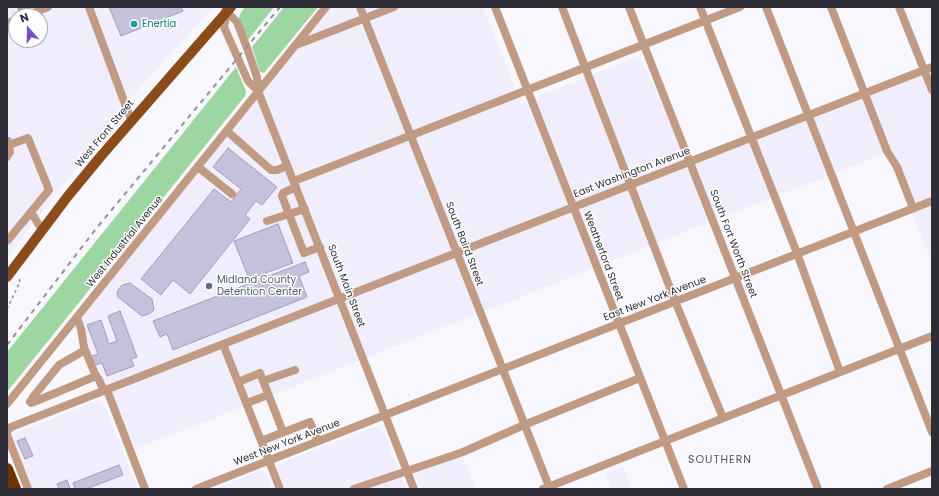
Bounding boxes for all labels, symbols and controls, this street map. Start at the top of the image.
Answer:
north arrow [8,8,48,48]
text: N [18,9,31,27]
place label: Enertia [142,18,176,30]
marker: Enertia [129,19,139,29]
street label: West Front Street [73,98,137,170]
street label: East Washington Avenue [572,145,692,201]
street label: South Fort Worth Street [707,188,759,300]
street label: West Industrial Avenue [84,194,166,290]
street label: South Baird Street [442,200,486,288]
street label: Weatherford Street [580,210,626,302]
street label: South Main Street [325,243,367,329]
place label: Midland County Detention Center [217,274,302,298]
street label: East New York Avenue [602,274,708,324]
marker: Midland County Detention Center [204,281,214,291]
street label: West New York Avenue [232,417,342,469]
district label: SOUTHERN [688,453,752,467]

